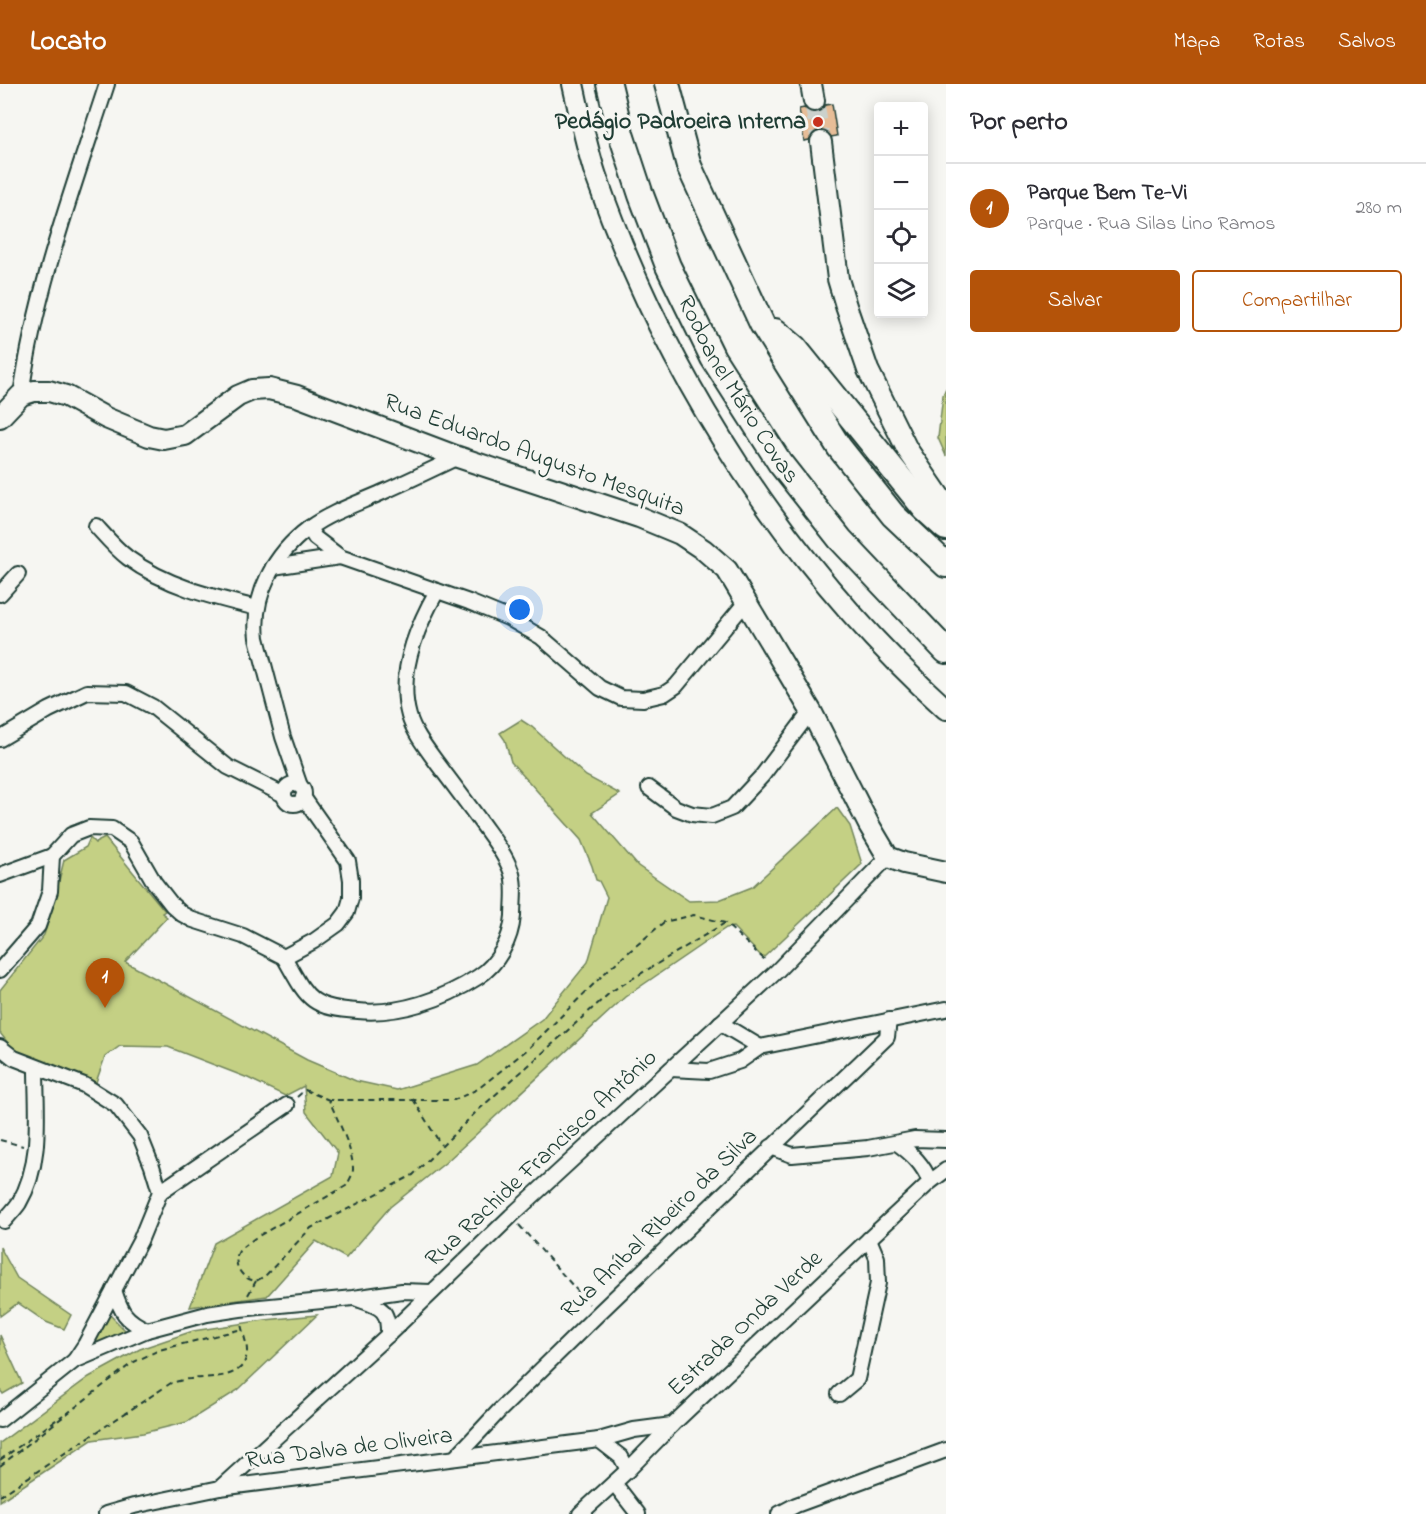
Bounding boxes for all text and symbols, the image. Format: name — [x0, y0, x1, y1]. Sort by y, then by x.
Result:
text: Locato — [30, 22, 106, 63]
text: Mapa — [1173, 27, 1220, 57]
text: Rotas — [1253, 27, 1305, 57]
text: Salvos — [1338, 27, 1396, 57]
map controls — [874, 102, 928, 318]
button: + — [874, 102, 928, 156]
text: Por perto — [970, 104, 1068, 142]
place label: Pedágio Padroeira Interna — [555, 105, 806, 141]
marker: Pedágio Padroeira Interna — [811, 115, 825, 129]
button: − — [874, 156, 928, 210]
text: Parque Bem Te-Vi — [1027, 178, 1188, 210]
text: 1 — [986, 194, 993, 223]
text: 280 m — [1355, 194, 1402, 223]
button: locate — [874, 210, 928, 264]
text: Parque · Rua Silas Lino Ramos — [1027, 210, 1276, 239]
button: layers — [874, 264, 928, 318]
button: Salvar — [970, 270, 1180, 332]
button: Compartilhar — [1192, 270, 1402, 332]
street label: Rodoanel Mário Covas — [668, 290, 808, 492]
street label: Rua Eduardo Augusto Mesquita — [379, 385, 689, 527]
your location — [505, 595, 534, 624]
pin: 1 — [86, 958, 124, 1008]
street label: Rua Rachide Francisco Antônio — [418, 1042, 666, 1276]
street label: Rua Aníbal Ribeiro da Silva — [554, 1120, 766, 1328]
street label: Estrada Onda Verde — [660, 1242, 832, 1405]
street label: Rua Dalva de Oliveira — [243, 1419, 455, 1479]

